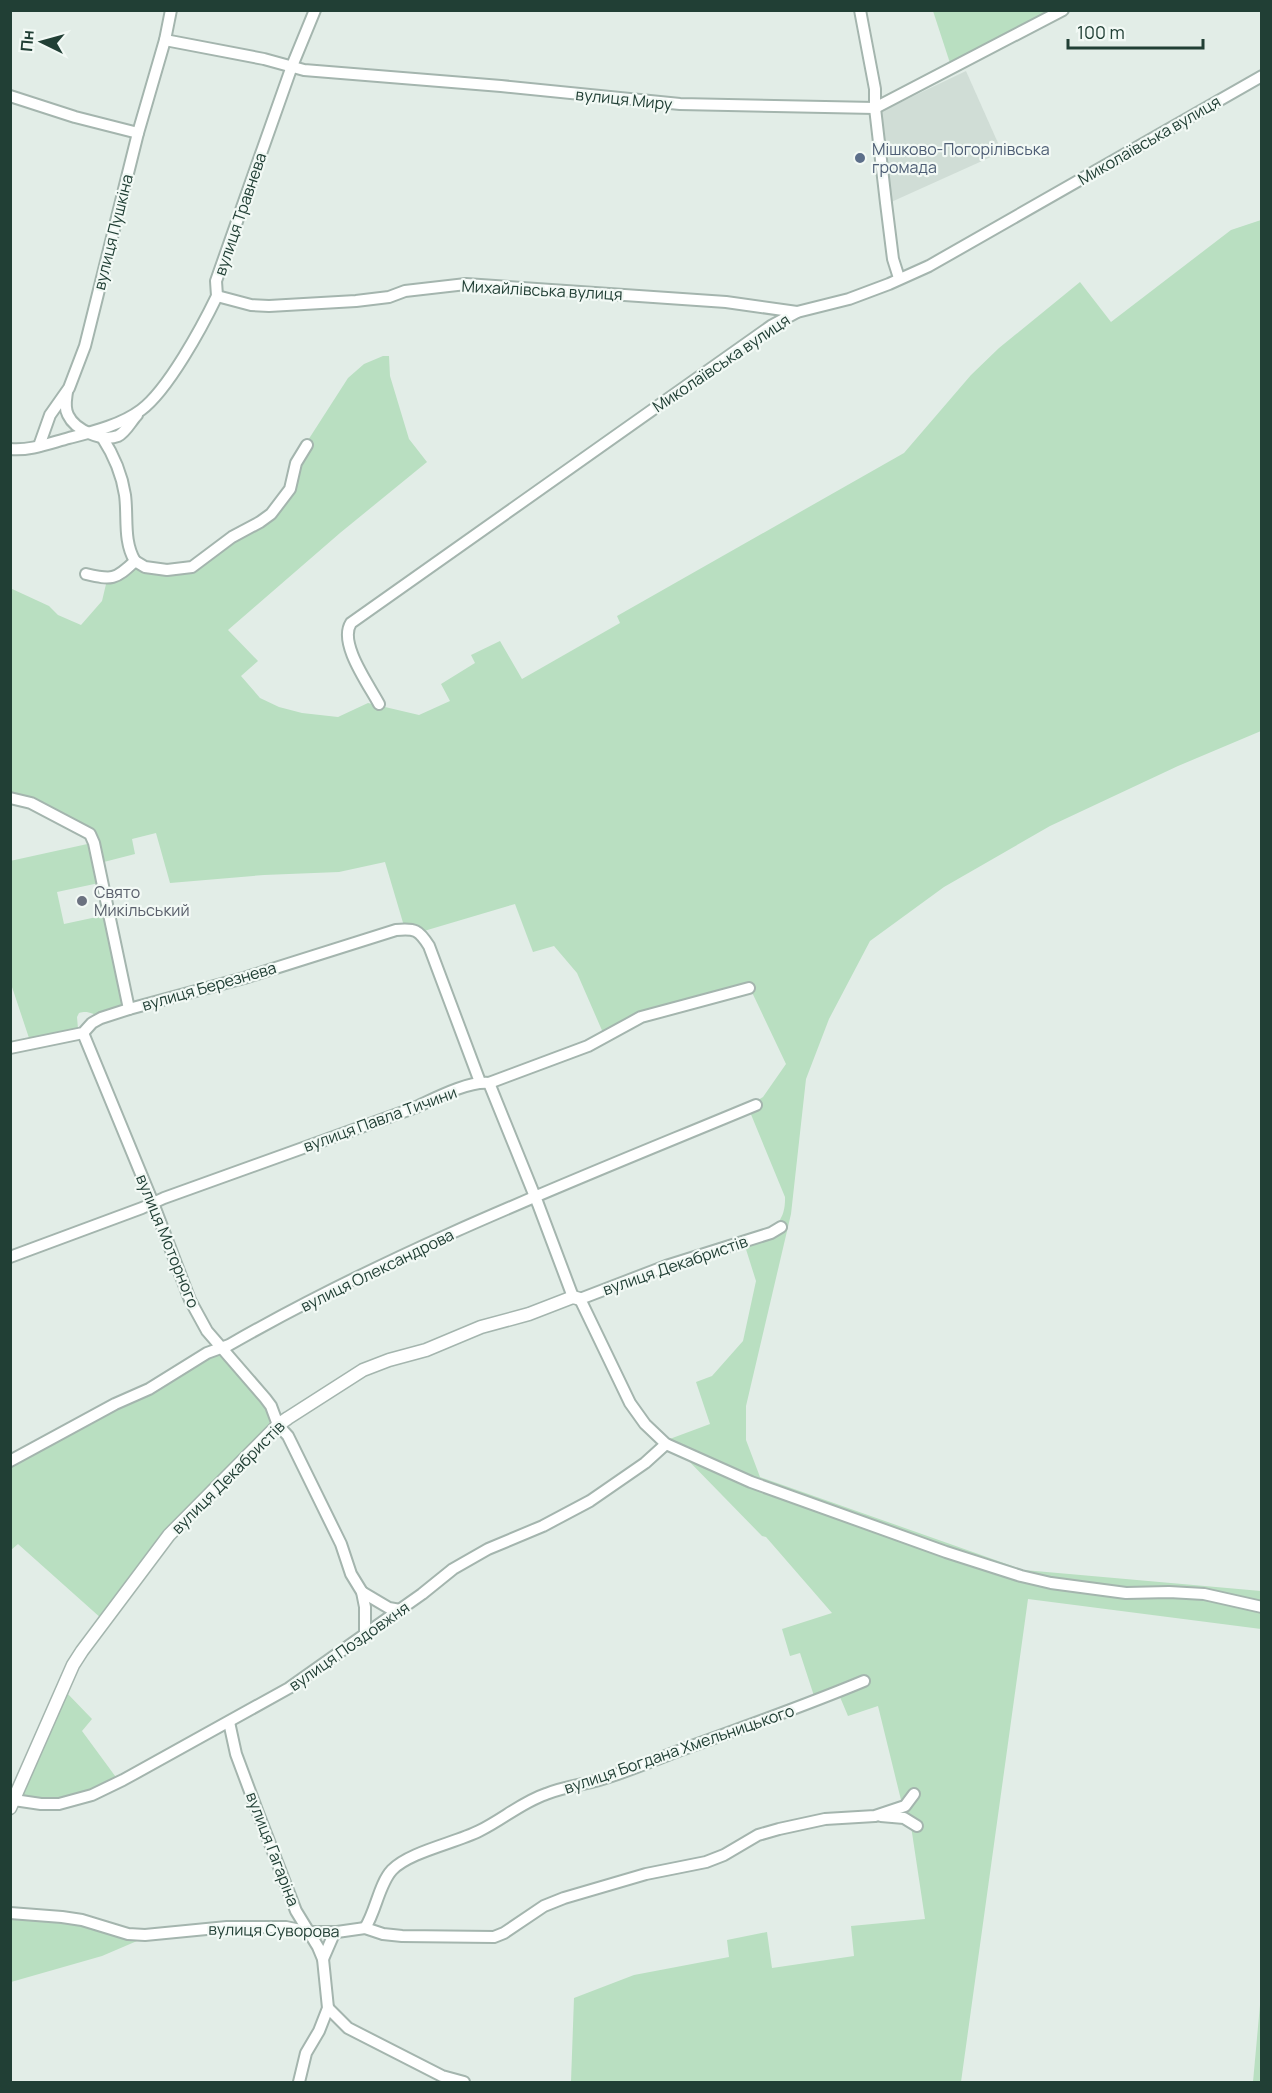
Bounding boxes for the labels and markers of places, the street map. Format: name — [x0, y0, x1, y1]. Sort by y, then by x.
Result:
place label: Мішково-Погорілівська громада — [872, 138, 1050, 178]
marker: Мішково-Погорілівська громада — [853, 151, 867, 165]
place label: Свято Микільський — [94, 881, 190, 921]
marker: Свято Микільський — [75, 894, 89, 908]

